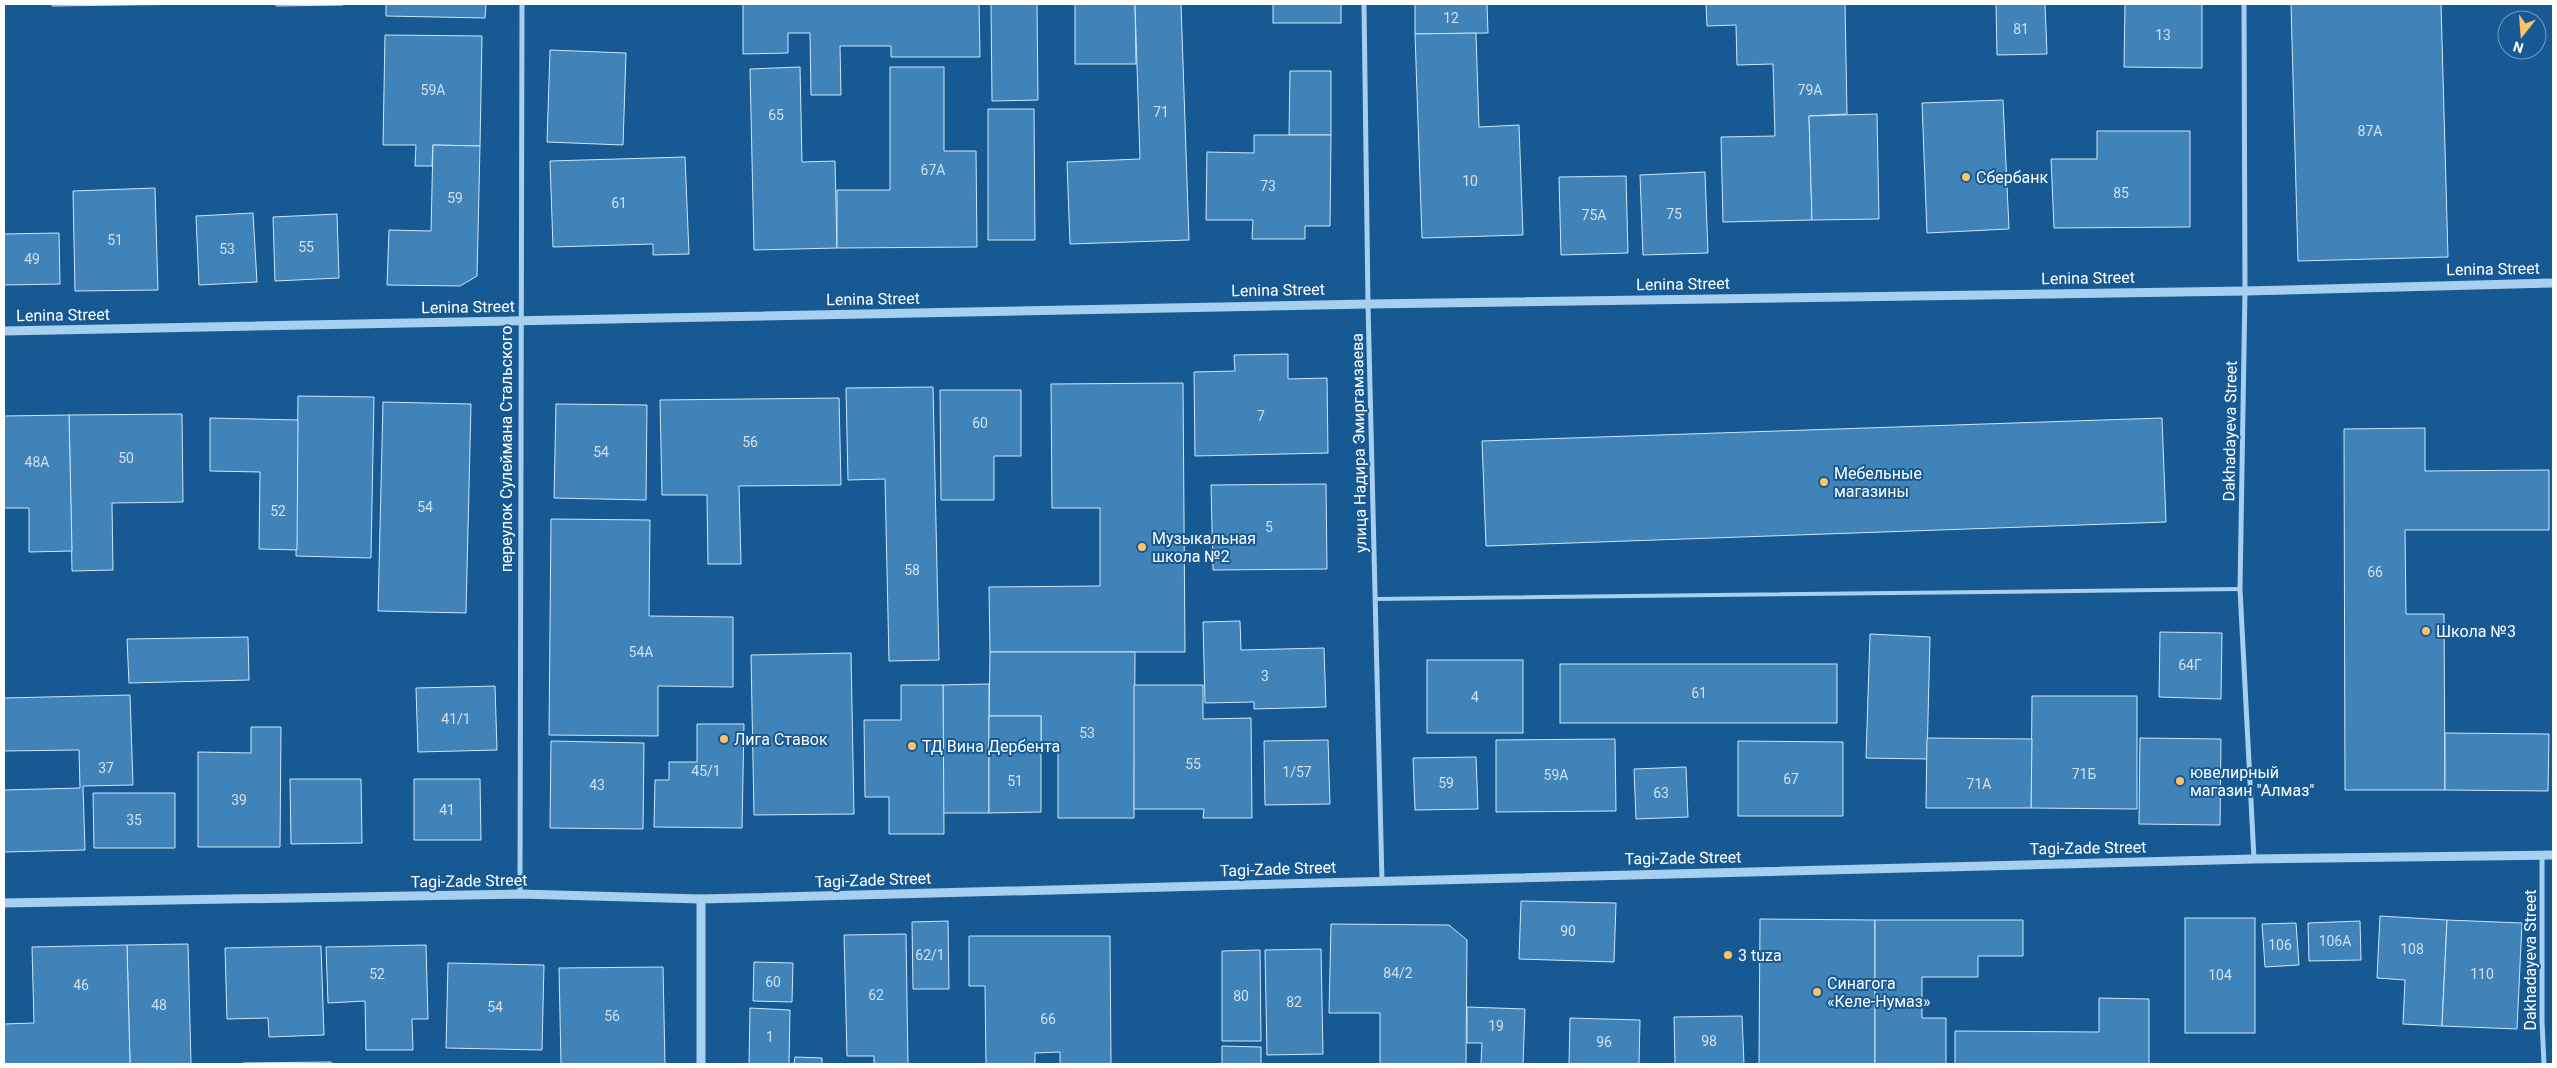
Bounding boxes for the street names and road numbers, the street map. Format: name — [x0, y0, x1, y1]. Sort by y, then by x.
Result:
street label: Lenina Street — [2446, 259, 2540, 279]
street label: Lenina Street — [2041, 268, 2135, 288]
street label: Lenina Street — [1636, 274, 1730, 294]
street label: Lenina Street — [1231, 280, 1325, 300]
street label: Lenina Street — [826, 289, 920, 309]
street label: Lenina Street — [421, 297, 515, 317]
street label: Lenina Street — [16, 305, 110, 325]
street label: переулок Сулеймана Стальского — [497, 326, 516, 572]
street label: улица Надира Эмиргамзаева — [1348, 333, 1370, 553]
street label: Dakhadayeva Street — [2219, 360, 2241, 502]
street label: Tagi-Zade Street — [2030, 837, 2146, 859]
street label: Tagi-Zade Street — [1625, 847, 1741, 869]
street label: Tagi-Zade Street — [1219, 857, 1337, 881]
street label: Tagi-Zade Street — [814, 868, 932, 892]
street label: Tagi-Zade Street — [411, 870, 527, 892]
street label: Dakhadayeva Street — [2521, 890, 2540, 1030]

